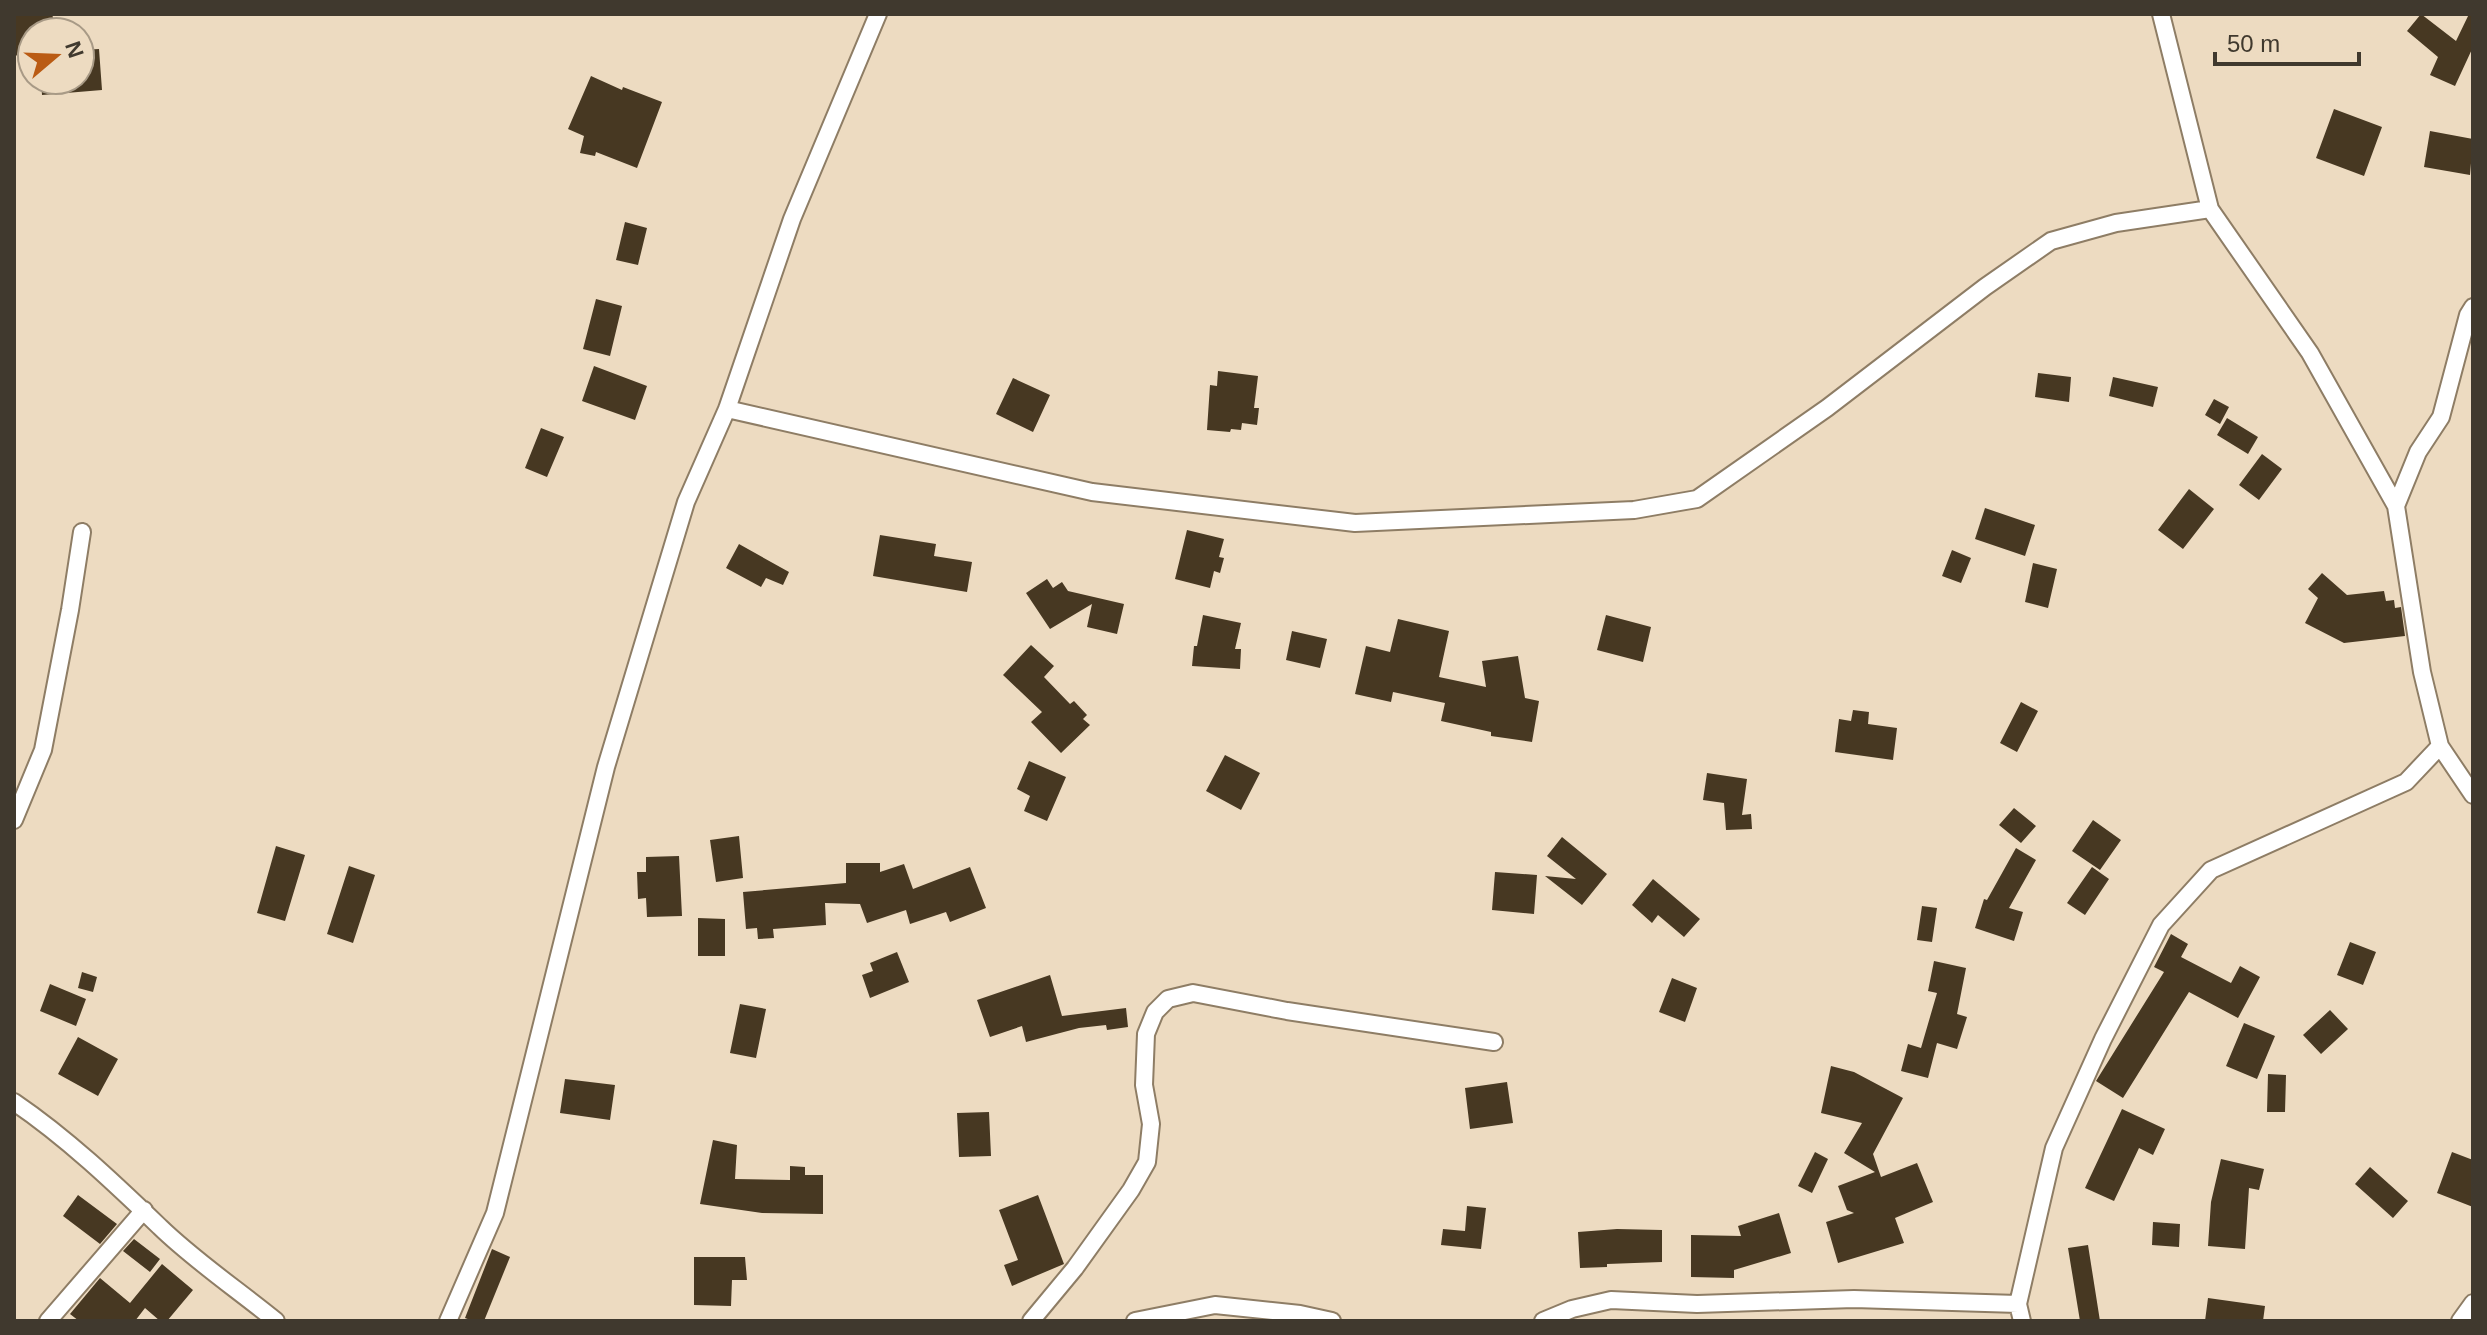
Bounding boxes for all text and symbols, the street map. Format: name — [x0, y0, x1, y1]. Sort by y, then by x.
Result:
north arrow — [16, 16, 96, 96]
scale bar — [2215, 16, 2359, 66]
text: 50 m — [2227, 30, 2280, 57]
text: N — [60, 38, 89, 61]

